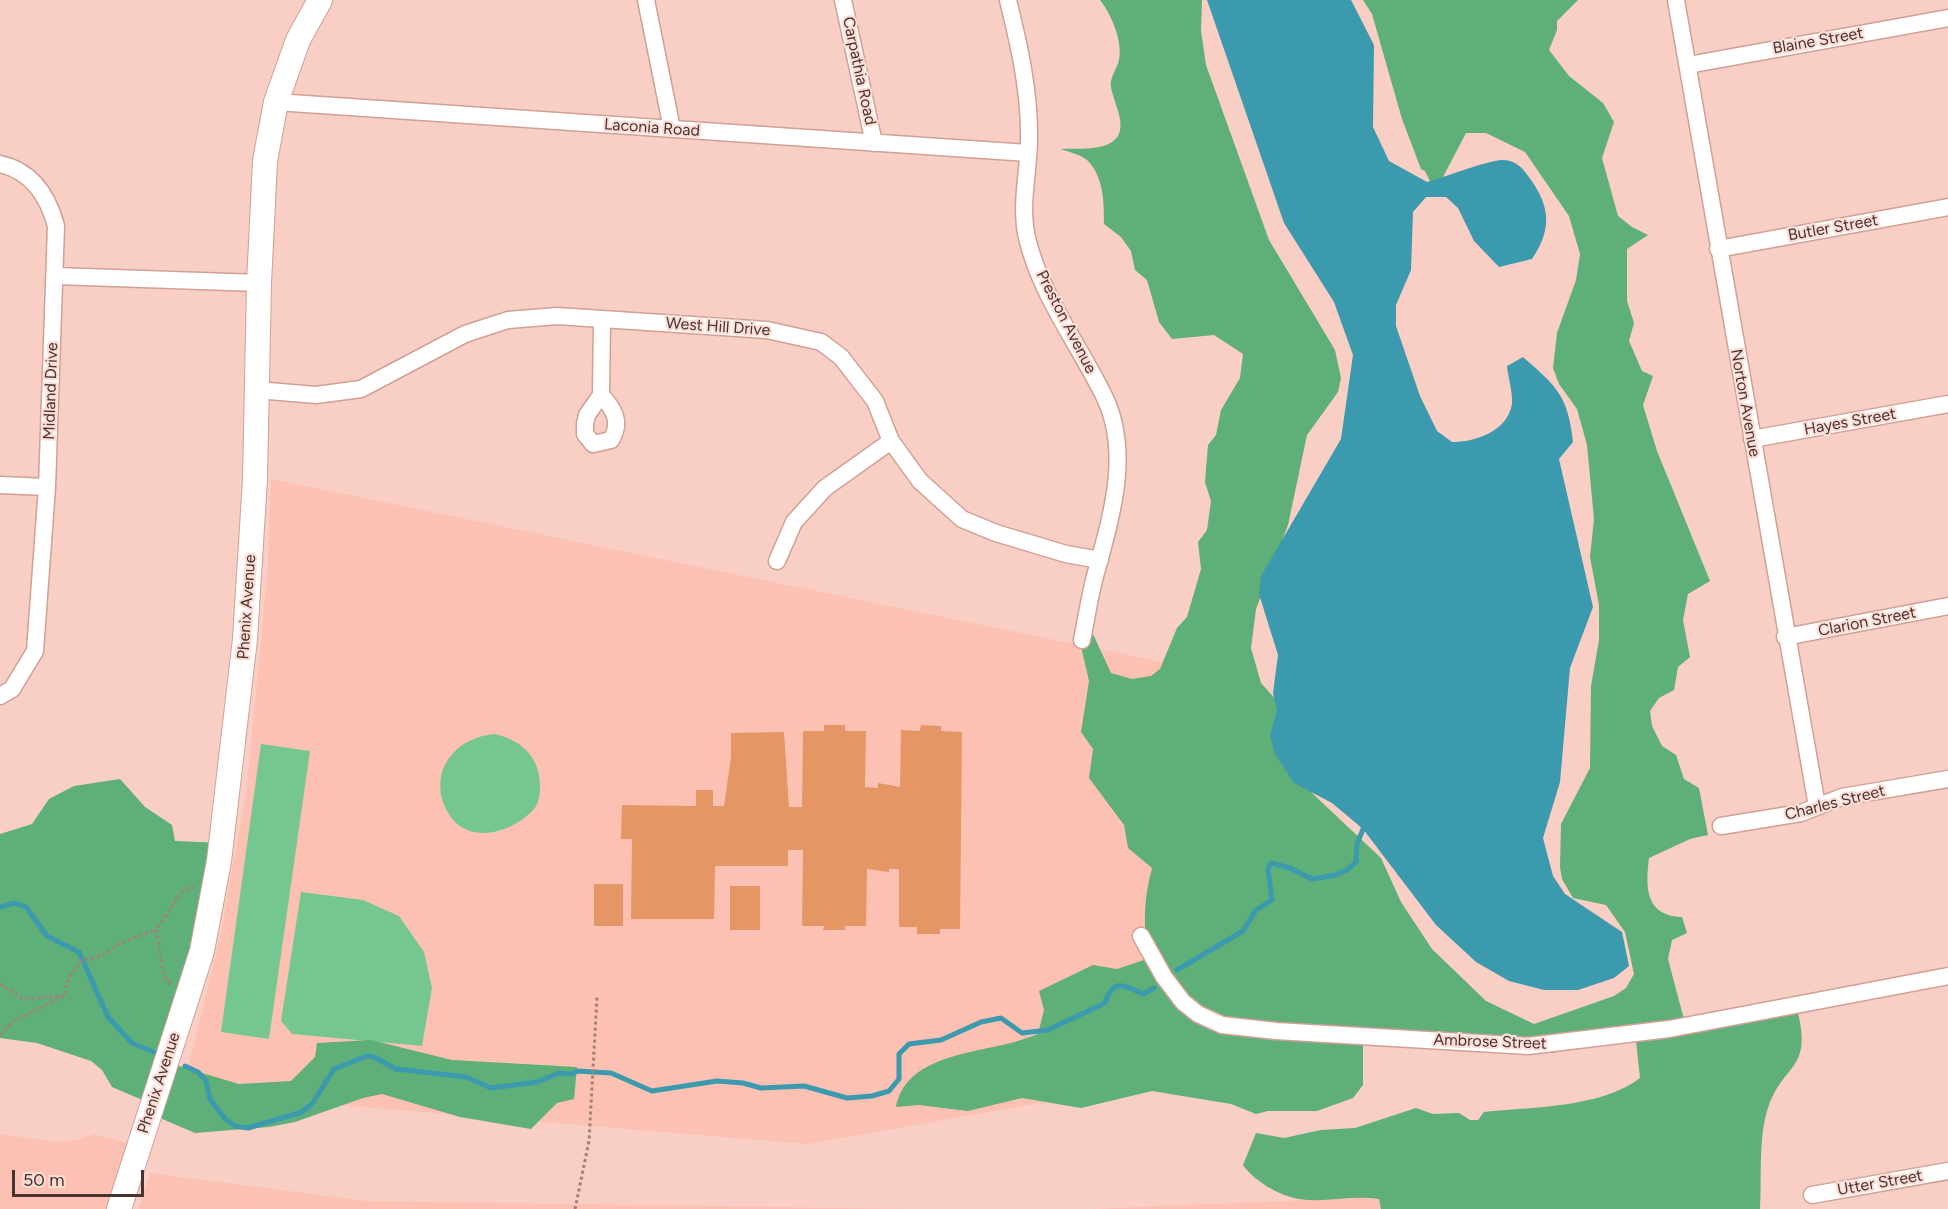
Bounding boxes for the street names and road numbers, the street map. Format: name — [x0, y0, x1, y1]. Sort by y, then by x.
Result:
street label: Carpathia Road — [838, 15, 880, 127]
street label: Blaine Street — [1771, 24, 1865, 58]
street label: Laconia Road — [603, 115, 701, 141]
street label: Butler Street — [1786, 211, 1880, 245]
street label: Preston Avenue — [1032, 267, 1100, 377]
street label: West Hill Drive — [665, 314, 771, 340]
street label: Midland Drive — [40, 342, 62, 440]
street label: Norton Avenue — [1726, 347, 1764, 459]
street label: Hayes Street — [1802, 404, 1898, 440]
street label: Phenix Avenue — [234, 554, 260, 660]
street label: Clarion Street — [1816, 603, 1918, 641]
street label: Charles Street — [1783, 781, 1887, 825]
street label: Phenix Avenue — [134, 1030, 184, 1136]
street label: Ambrose Street — [1433, 1030, 1547, 1054]
street label: Utter Street — [1836, 1166, 1924, 1200]

